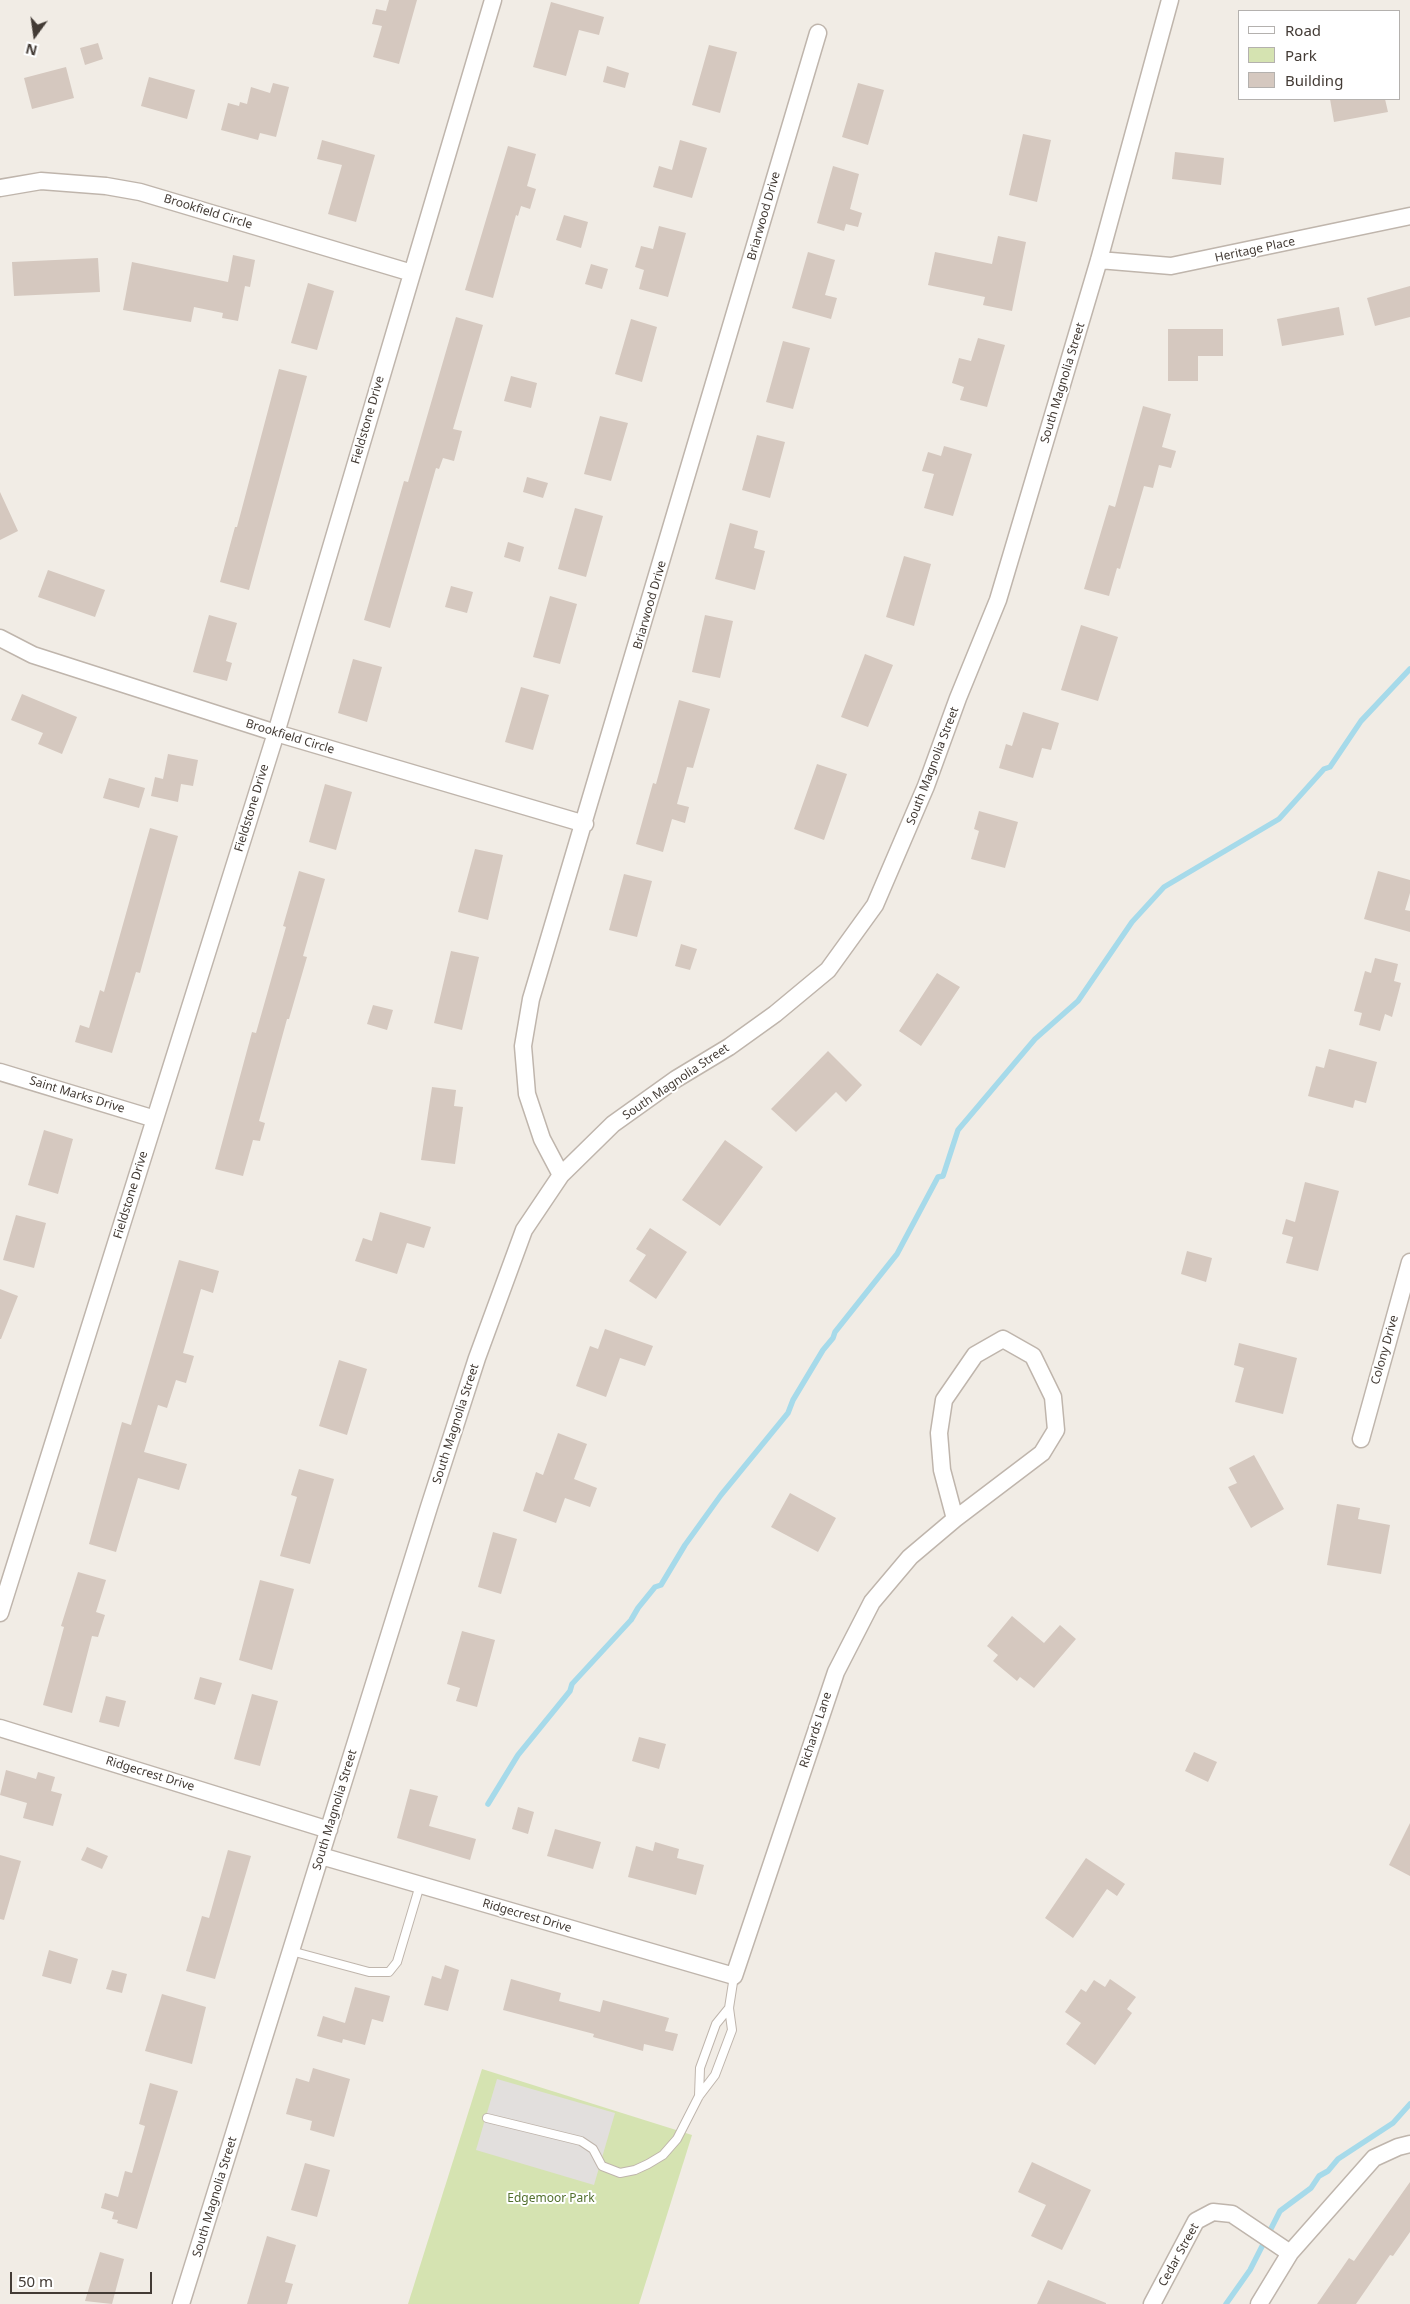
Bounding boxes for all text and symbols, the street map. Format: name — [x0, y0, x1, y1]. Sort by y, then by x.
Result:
north arrow — [10, 10, 60, 60]
legend — [1238, 10, 1400, 100]
text: Road — [1285, 20, 1321, 40]
text: N — [23, 39, 39, 61]
text: Park — [1285, 45, 1317, 65]
text: Building — [1285, 70, 1343, 90]
street label: Briarwood Drive — [744, 170, 784, 262]
street label: Brookfield Circle — [162, 192, 254, 232]
street label: Heritage Place — [1214, 234, 1296, 266]
street label: South Magnolia Street — [1038, 321, 1088, 445]
street label: Fieldstone Drive — [349, 374, 387, 466]
street label: Briarwood Drive — [630, 559, 670, 651]
street label: South Magnolia Street — [904, 705, 962, 827]
street label: Brookfield Circle — [244, 717, 336, 757]
street label: Fieldstone Drive — [232, 762, 272, 854]
street label: South Magnolia Street — [620, 1041, 732, 1123]
street label: Saint Marks Drive — [28, 1074, 126, 1116]
street label: Fieldstone Drive — [111, 1149, 151, 1241]
street label: Colony Drive — [1368, 1314, 1402, 1386]
street label: South Magnolia Street — [430, 1362, 482, 1486]
street label: Richards Lane — [797, 1690, 835, 1770]
street label: South Magnolia Street — [310, 1748, 360, 1872]
street label: Ridgecrest Drive — [104, 1754, 196, 1794]
street label: Ridgecrest Drive — [481, 1896, 573, 1936]
street label: South Magnolia Street — [190, 2135, 240, 2259]
park label: Edgemoor Park — [507, 2192, 595, 2206]
street label: Cedar Street — [1156, 2221, 1202, 2289]
scale bar — [12, 2262, 155, 2294]
text: 50 m — [18, 2271, 53, 2291]

